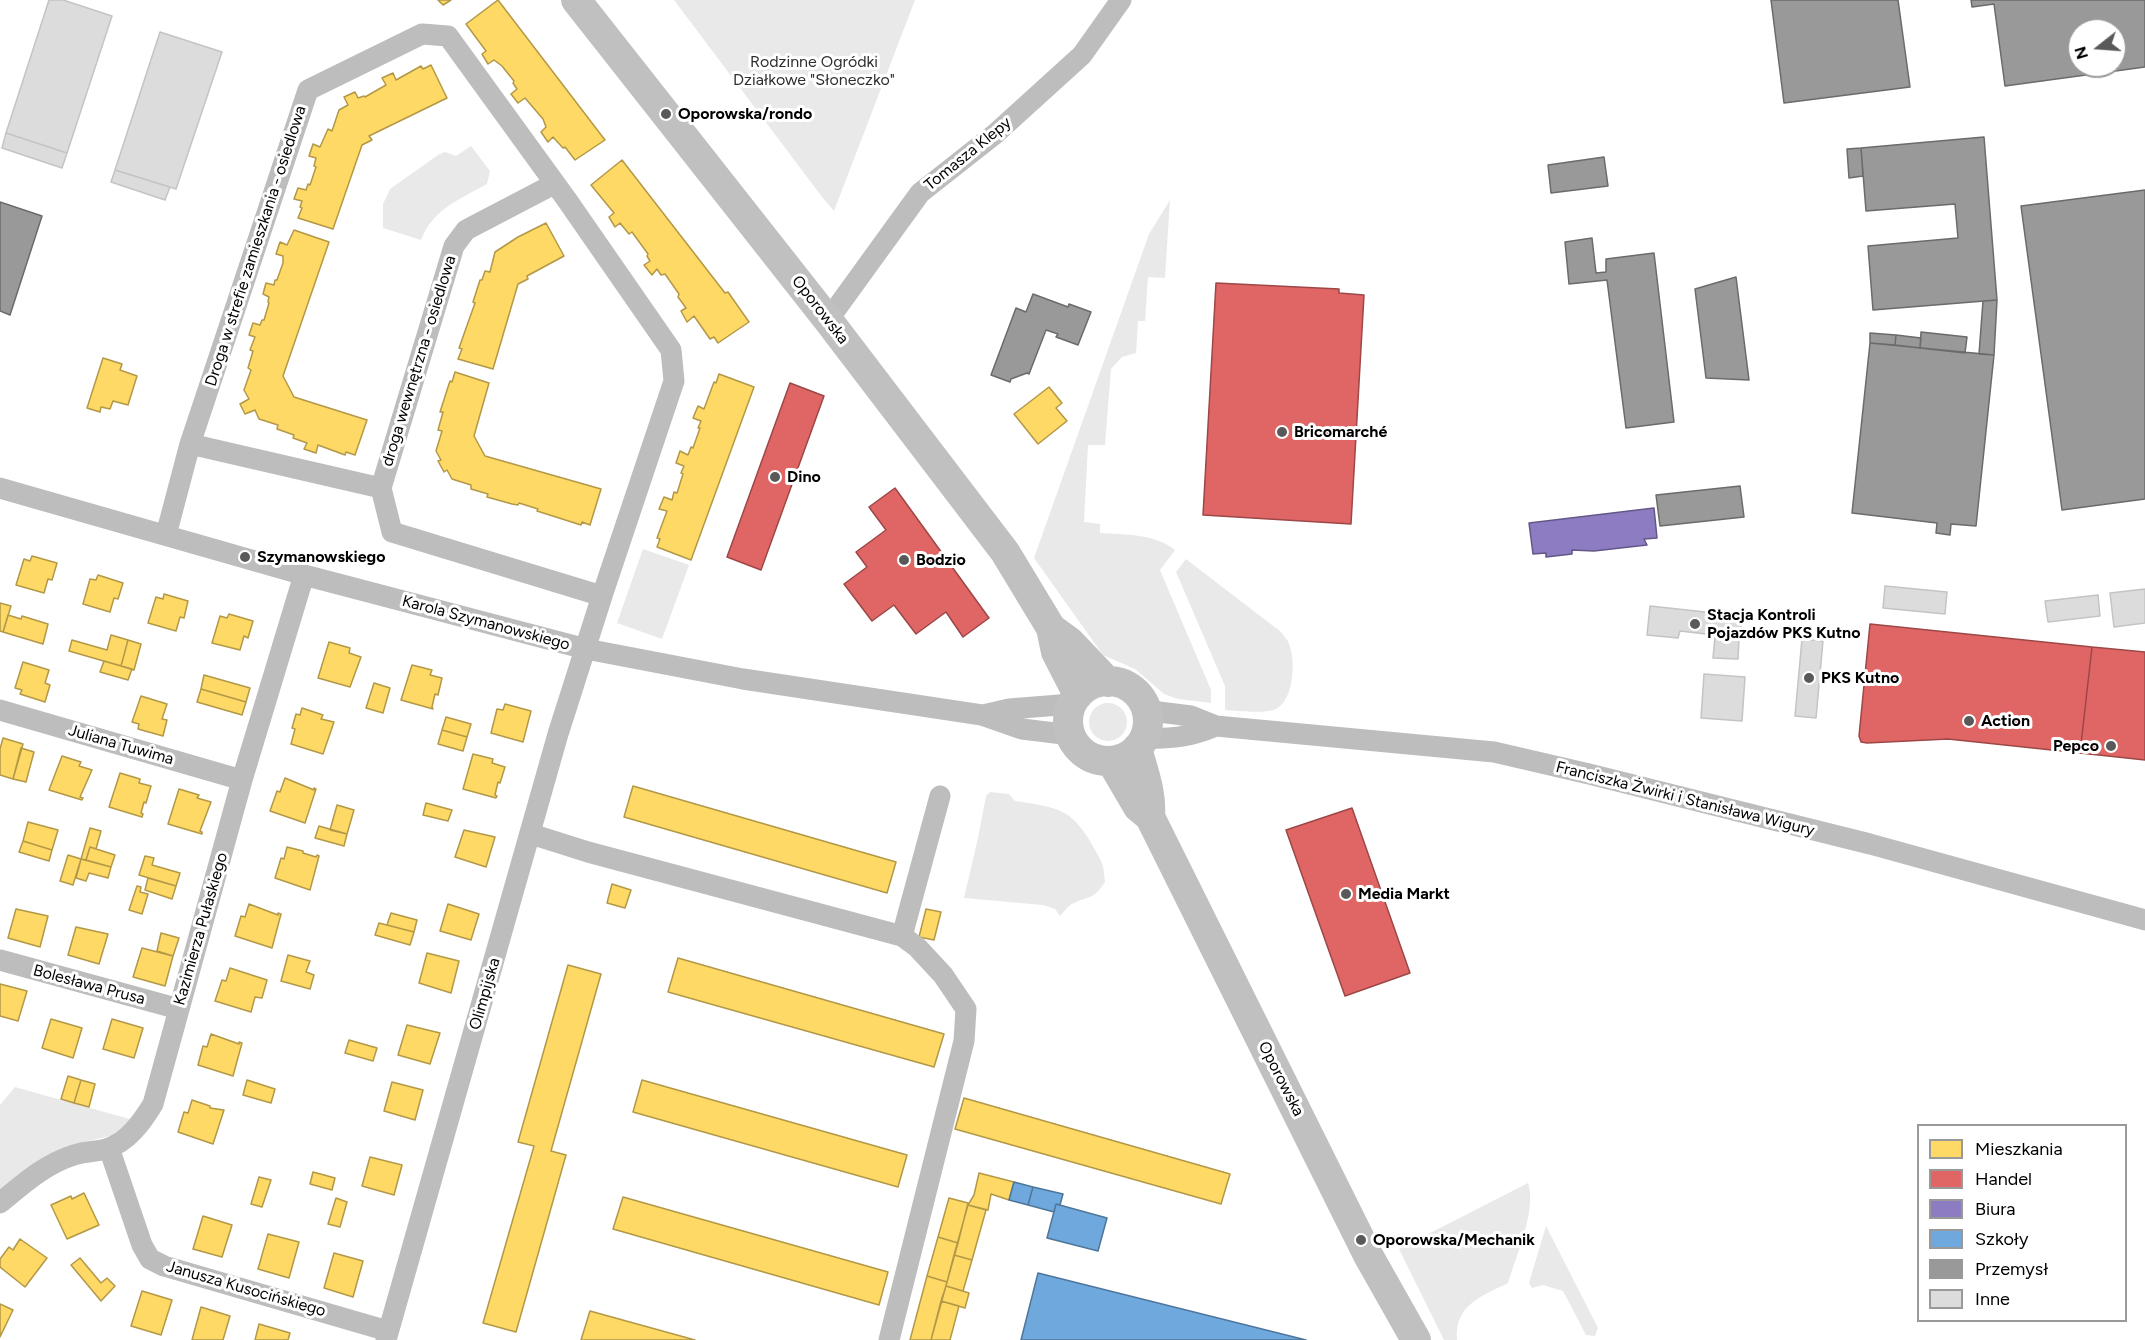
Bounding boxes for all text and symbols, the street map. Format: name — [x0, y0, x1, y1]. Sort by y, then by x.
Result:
north arrow — [2067, 18, 2127, 78]
text: N — [2070, 44, 2092, 62]
park label: Rodzinne Ogródki Działkowe "Słoneczko" — [733, 52, 895, 90]
street label: Droga w strefie zamieszkania - osiedlowa — [201, 103, 311, 389]
place label: Oporowska/rondo — [678, 104, 812, 124]
marker: Oporowska/rondo — [659, 107, 673, 121]
street label: Tomasza Klepy — [921, 113, 1015, 195]
street label: droga wewnętrzna - osiedlowa — [378, 253, 460, 469]
street label: Oporowska — [787, 272, 853, 348]
place label: Bricomarché — [1294, 422, 1387, 442]
marker: Bricomarché — [1275, 425, 1289, 439]
place label: Dino — [787, 467, 821, 487]
marker: Dino — [768, 470, 782, 484]
place label: Szymanowskiego — [257, 547, 385, 567]
marker: Szymanowskiego — [238, 550, 252, 564]
place label: Bodzio — [916, 550, 966, 570]
marker: Bodzio — [897, 553, 911, 567]
street label: Karola Szymanowskiego — [400, 591, 572, 655]
place label: Stacja Kontroli Pojazdów PKS Kutno — [1707, 605, 1861, 643]
marker: Stacja Kontroli Pojazdów PKS Kutno — [1688, 617, 1702, 631]
place label: PKS Kutno — [1821, 668, 1899, 688]
marker: PKS Kutno — [1802, 671, 1816, 685]
place label: Action — [1981, 711, 2030, 731]
marker: Action — [1962, 714, 1976, 728]
street label: Juliana Tuwima — [66, 721, 176, 769]
place label: Pepco — [2053, 736, 2099, 756]
marker: Pepco — [2104, 739, 2118, 753]
street label: Franciszka Żwirki i Stanisława Wigury — [1554, 758, 1816, 840]
street label: Kazimierza Pułaskiego — [170, 850, 232, 1008]
place label: Media Markt — [1358, 884, 1450, 904]
marker: Media Markt — [1339, 887, 1353, 901]
street label: Olimpijska — [466, 956, 504, 1032]
street label: Bolesława Prusa — [31, 961, 147, 1009]
street label: Oporowska — [1254, 1038, 1308, 1120]
legend — [1917, 1124, 2127, 1322]
text: Mieszkania — [1975, 1138, 2063, 1160]
text: Handel — [1975, 1168, 2032, 1190]
text: Biura — [1975, 1198, 2015, 1220]
text: Szkoły — [1975, 1228, 2028, 1250]
place label: Oporowska/Mechanik — [1373, 1230, 1535, 1250]
marker: Oporowska/Mechanik — [1354, 1233, 1368, 1247]
street label: Janusza Kusocińskiego — [164, 1257, 328, 1321]
text: Przemysł — [1975, 1258, 2048, 1280]
text: Inne — [1975, 1288, 2010, 1310]

